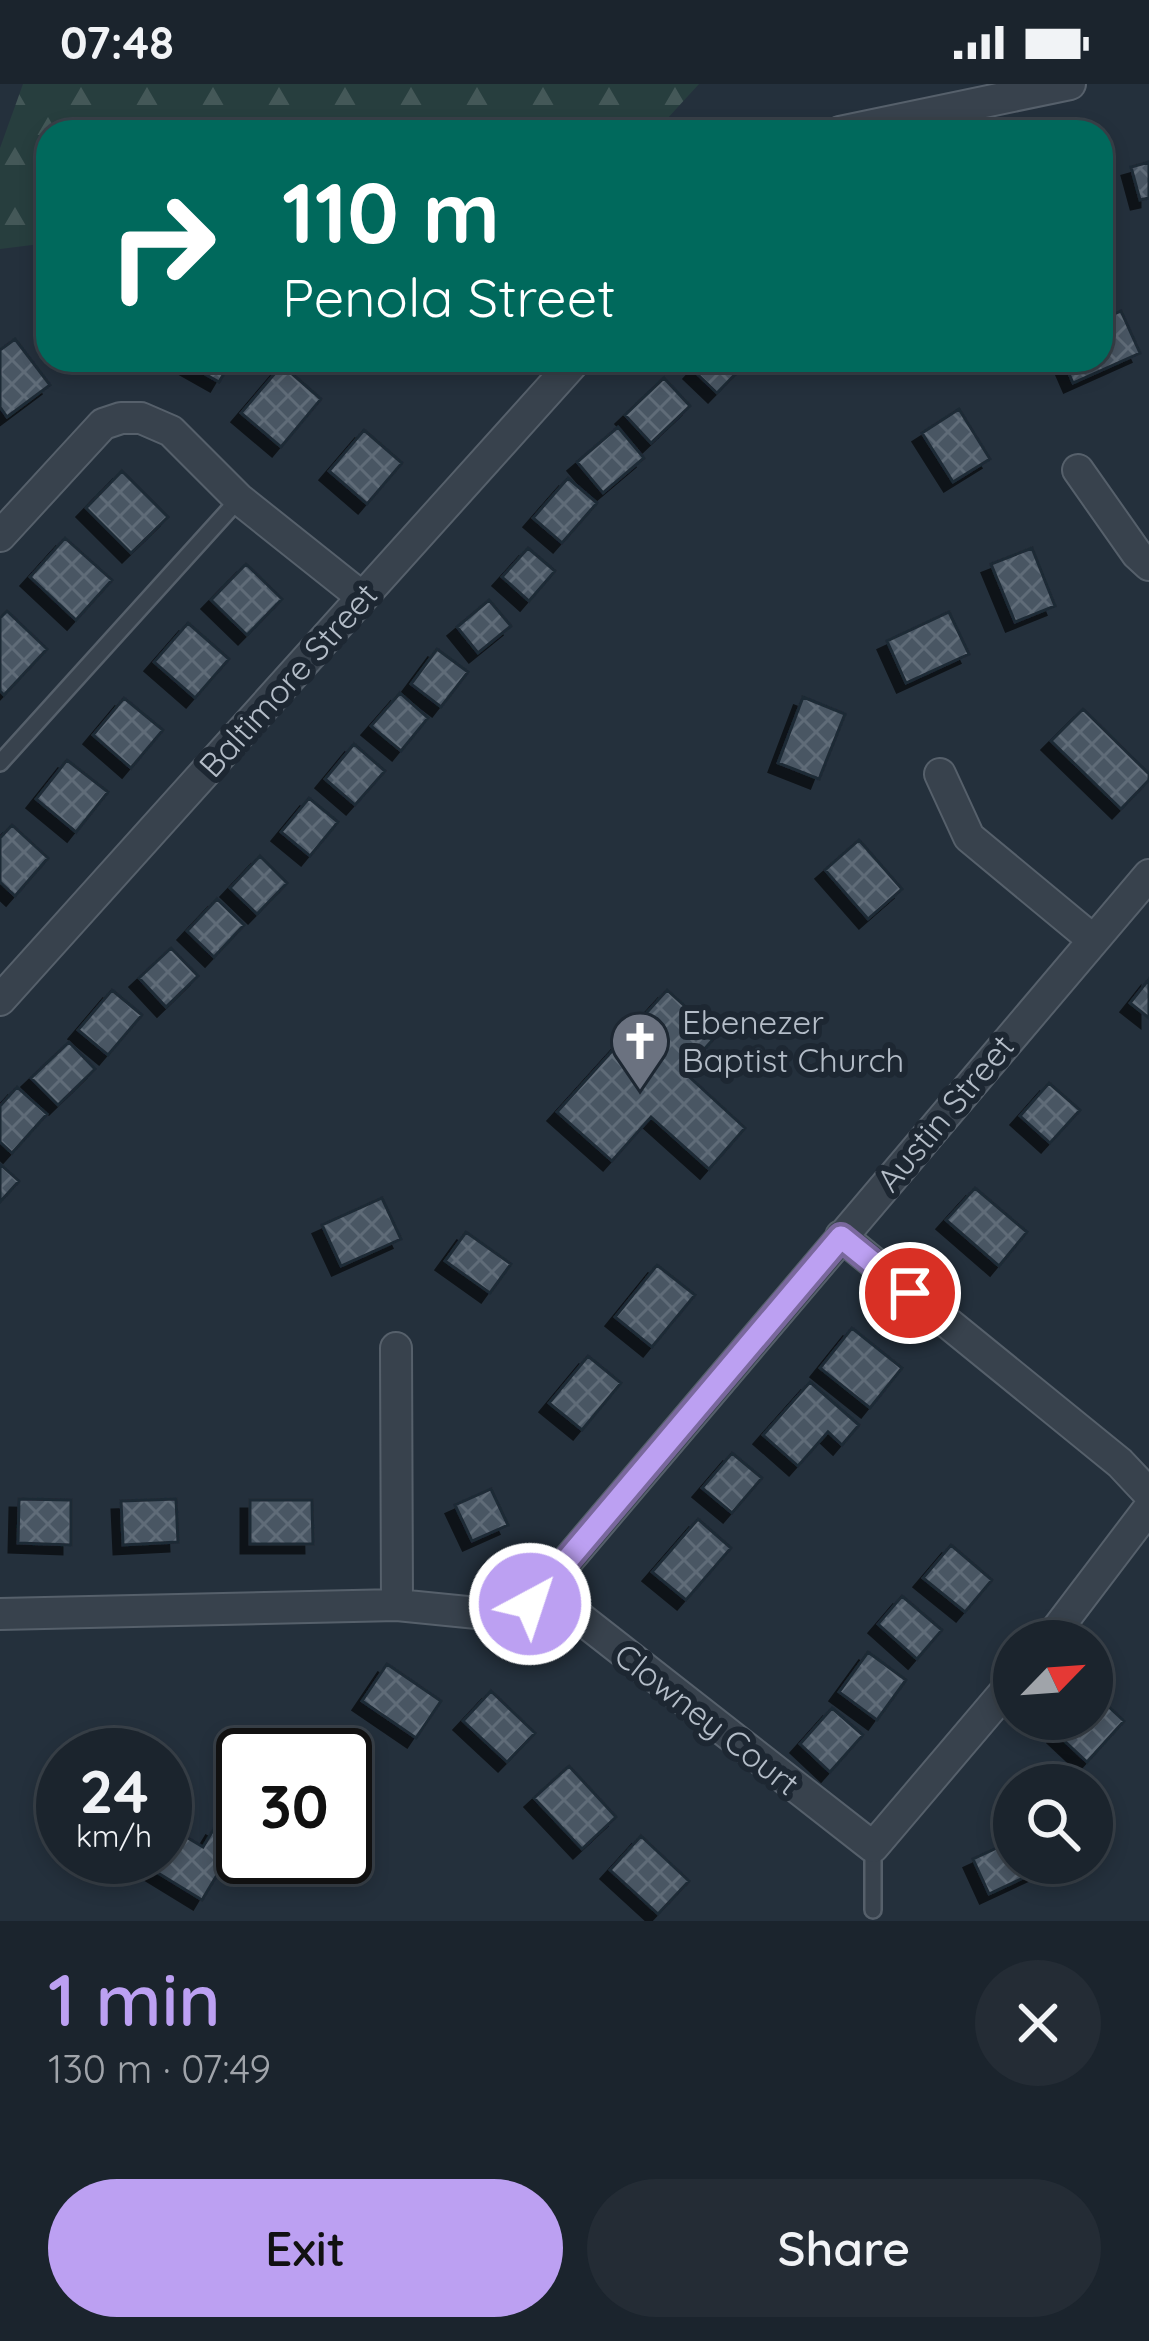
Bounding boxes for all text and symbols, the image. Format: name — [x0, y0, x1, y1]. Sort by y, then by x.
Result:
text: 07:48 — [60, 14, 174, 70]
text: 110 m — [282, 159, 500, 264]
icon: right — [84, 168, 240, 324]
text: Penola Street — [282, 263, 615, 331]
street label: Baltimore Street — [190, 574, 386, 785]
place label: Ebenezer Baptist Church — [682, 1001, 904, 1080]
church icon: Ebenezer Baptist Church — [609, 1010, 671, 1092]
street label: Austin Street — [867, 1026, 1022, 1199]
pin — [859, 1242, 961, 1344]
icon: arrive — [877, 1260, 943, 1326]
position arrow — [467, 1541, 593, 1667]
north arrow — [993, 1620, 1113, 1740]
map controls — [993, 1620, 1113, 1884]
street label: Clowney Court — [607, 1634, 808, 1803]
speed limit sign: 30 — [216, 1728, 372, 1884]
text: 24 — [79, 1753, 149, 1828]
button: search — [993, 1764, 1113, 1884]
text: km/h — [76, 1817, 152, 1855]
text: 1 min — [48, 1954, 221, 2044]
button: close — [975, 1960, 1101, 2086]
text: 130 m · 07:49 — [48, 2044, 271, 2093]
button: Exit — [48, 2179, 563, 2317]
button: Share — [587, 2179, 1101, 2317]

